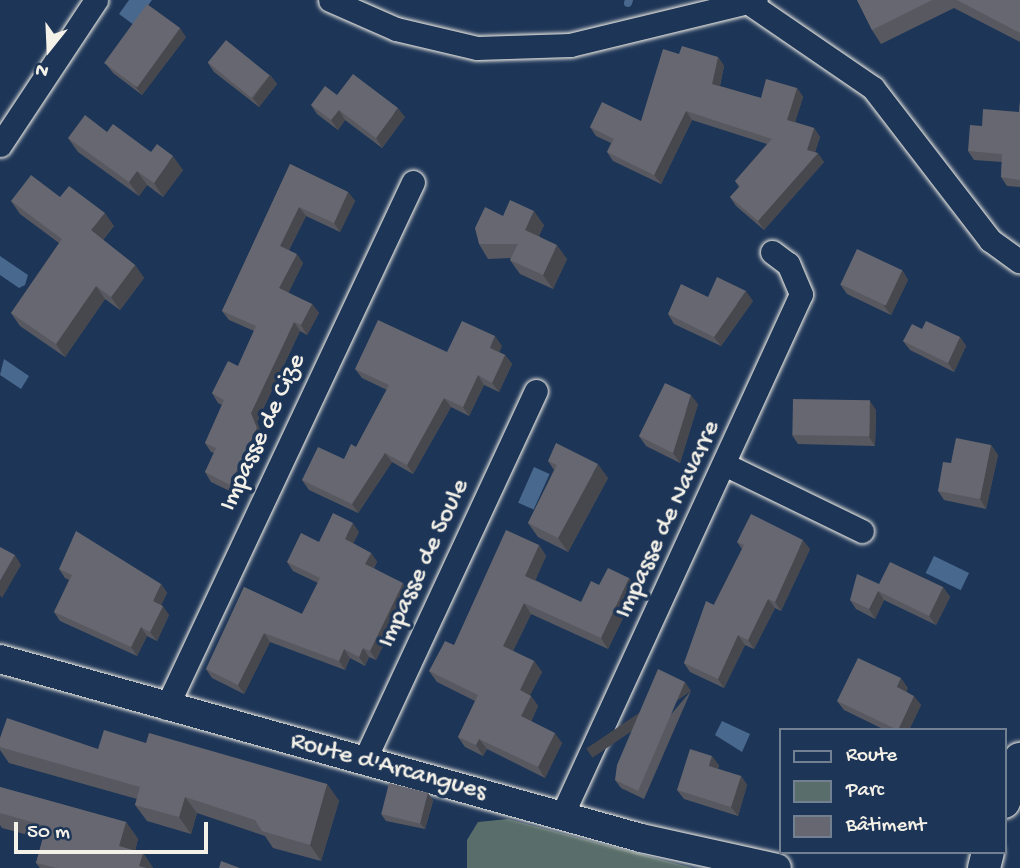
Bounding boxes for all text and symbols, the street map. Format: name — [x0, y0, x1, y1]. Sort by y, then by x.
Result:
north arrow — [14, 14, 84, 84]
text: N — [33, 57, 52, 82]
street label: Impasse de Cize — [214, 349, 314, 517]
street label: Impasse de Navarre — [610, 416, 728, 624]
street label: Impasse de Soule — [372, 475, 478, 653]
street label: Route d'Arcangues — [287, 727, 489, 809]
legend — [778, 728, 1006, 854]
text: Route — [846, 744, 897, 769]
text: Parc — [846, 779, 884, 804]
scale bar — [18, 808, 212, 852]
text: Bâtiment — [846, 814, 926, 839]
text: 50 m — [27, 821, 70, 846]

